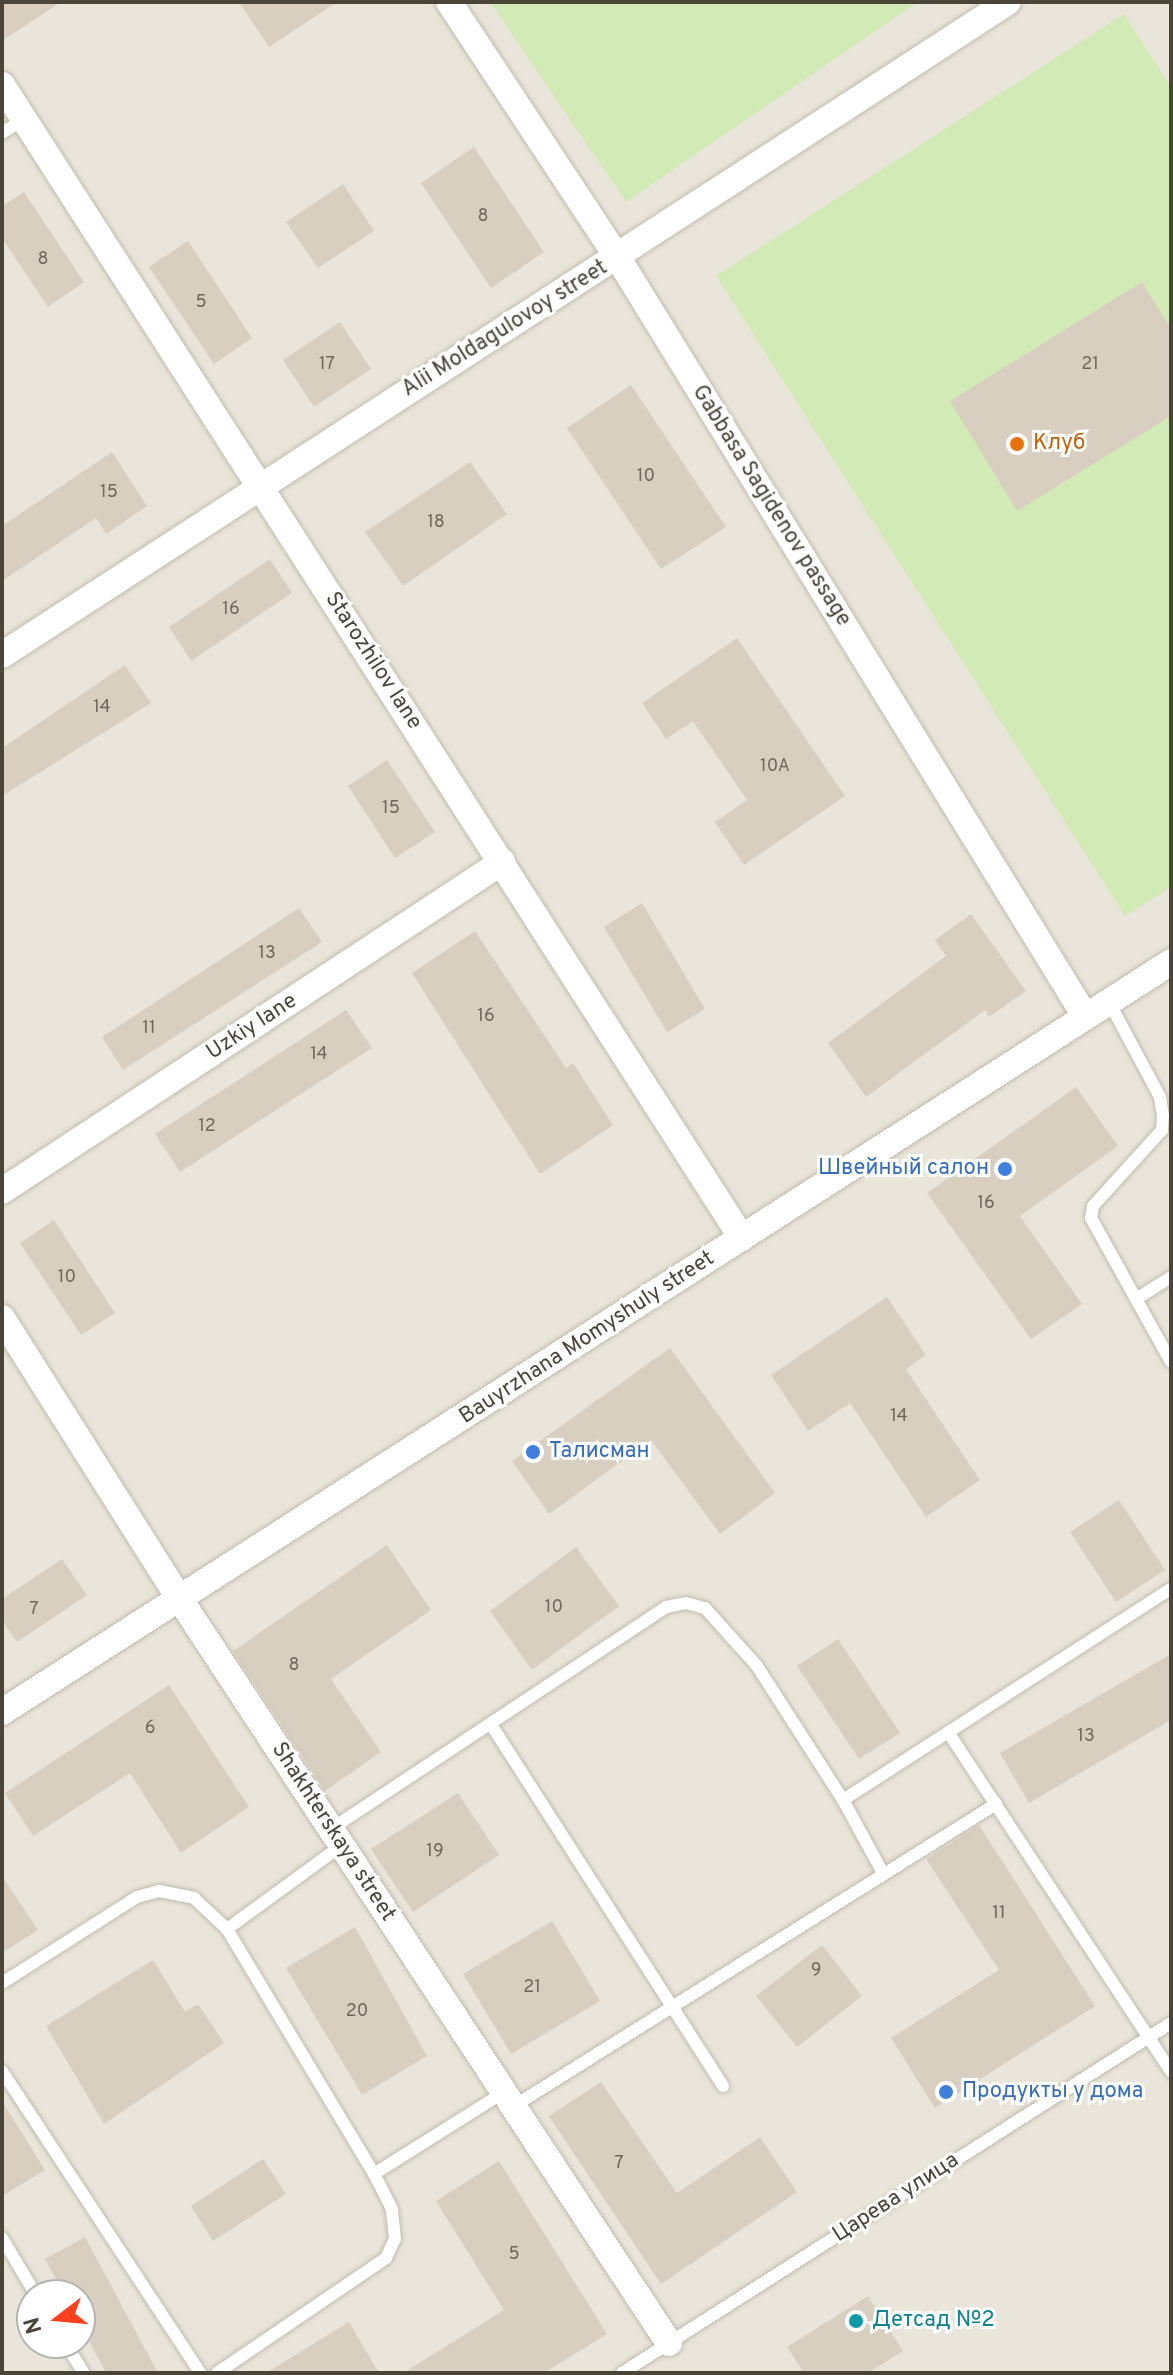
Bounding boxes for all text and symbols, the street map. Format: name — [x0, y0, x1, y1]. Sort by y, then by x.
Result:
house number: 8 — [478, 206, 488, 228]
house number: 8 — [38, 249, 48, 271]
street label: Alii Moldagulovoy street — [397, 255, 613, 403]
house number: 5 — [195, 292, 207, 314]
house number: 17 — [319, 354, 335, 376]
house number: 21 — [1081, 354, 1099, 376]
street label: Gabbasa Sagidenov passage — [686, 380, 856, 632]
place label: Клуб — [1033, 431, 1085, 457]
marker: Клуб — [1008, 435, 1026, 453]
house number: 10 — [637, 466, 655, 488]
house number: 15 — [100, 482, 118, 504]
house number: 18 — [427, 512, 445, 534]
street label: Starozhilov lane — [319, 587, 427, 735]
house number: 16 — [222, 599, 240, 621]
house number: 14 — [93, 697, 111, 719]
house number: 10А — [760, 756, 790, 778]
house number: 15 — [382, 798, 400, 820]
house number: 13 — [258, 943, 276, 965]
street label: Uzkiy lane — [202, 988, 302, 1066]
house number: 16 — [477, 1006, 495, 1028]
house number: 11 — [142, 1018, 156, 1040]
house number: 14 — [310, 1044, 328, 1066]
house number: 12 — [198, 1116, 216, 1138]
place label: Швейный салон — [818, 1156, 989, 1182]
marker: Швейный салон — [996, 1160, 1014, 1178]
house number: 16 — [977, 1193, 995, 1215]
street label: Bauyrzhana Momyshuly street — [455, 1246, 719, 1430]
house number: 10 — [58, 1267, 76, 1289]
house number: 14 — [890, 1406, 908, 1428]
place label: Талисман — [549, 1439, 650, 1465]
marker: Талисман — [524, 1443, 542, 1461]
house number: 10 — [545, 1597, 563, 1619]
house number: 7 — [29, 1599, 39, 1621]
house number: 8 — [289, 1655, 299, 1677]
house number: 6 — [145, 1718, 155, 1740]
house number: 13 — [1077, 1726, 1095, 1748]
street label: Shakhterskaya street — [265, 1738, 401, 1926]
house number: 19 — [426, 1841, 444, 1863]
house number: 11 — [992, 1903, 1006, 1925]
house number: 9 — [811, 1960, 821, 1982]
house number: 21 — [523, 1977, 541, 1999]
house number: 20 — [346, 2001, 368, 2023]
place label: Продукты у дома — [962, 2079, 1143, 2105]
marker: Продукты у дома — [937, 2083, 955, 2101]
street label: Царева улица — [828, 2147, 964, 2249]
house number: 7 — [614, 2153, 624, 2175]
house number: 5 — [508, 2244, 520, 2266]
north arrow — [16, 2279, 96, 2359]
place label: Детсад №2 — [872, 2308, 995, 2334]
marker: Детсад №2 — [847, 2312, 865, 2330]
text: N — [19, 2314, 50, 2337]

